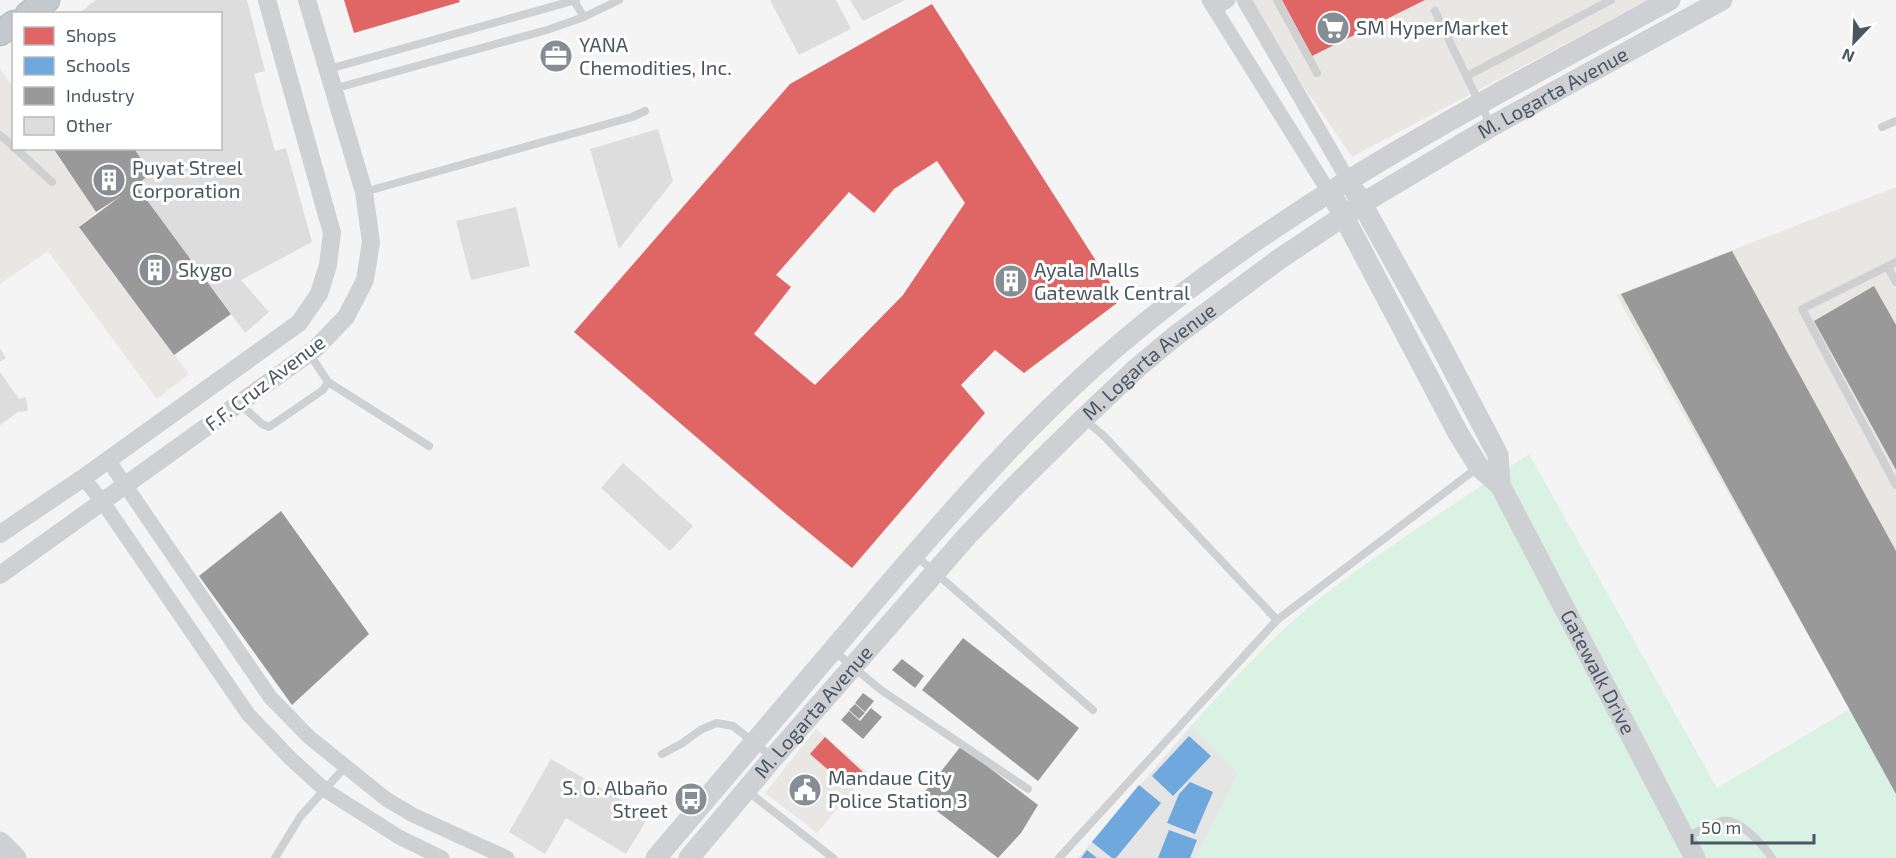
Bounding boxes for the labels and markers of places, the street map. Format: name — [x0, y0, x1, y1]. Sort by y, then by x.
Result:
supermarket icon: SM HyperMarket — [1315, 10, 1351, 46]
place label: SM HyperMarket — [1356, 15, 1509, 39]
place label: YANA Chemodities, Inc. — [579, 32, 732, 79]
office icon: YANA Chemodities, Inc. — [538, 38, 574, 74]
place label: Puyat Streel Corporation — [132, 155, 243, 202]
building icon: Puyat Streel Corporation — [91, 162, 127, 198]
building icon: Skygo — [137, 252, 173, 288]
place label: Skygo — [178, 257, 232, 281]
place label: Ayala Malls Gatewalk Central — [1034, 257, 1190, 304]
building icon: Ayala Malls Gatewalk Central — [993, 263, 1029, 299]
place label: Mandaue City Police Station 3 — [828, 765, 968, 812]
public building icon: Mandaue City Police Station 3 — [787, 772, 823, 808]
place label: S. O. Albaño Street — [562, 775, 668, 822]
bus stop icon: S. O. Albaño Street — [673, 781, 709, 817]

